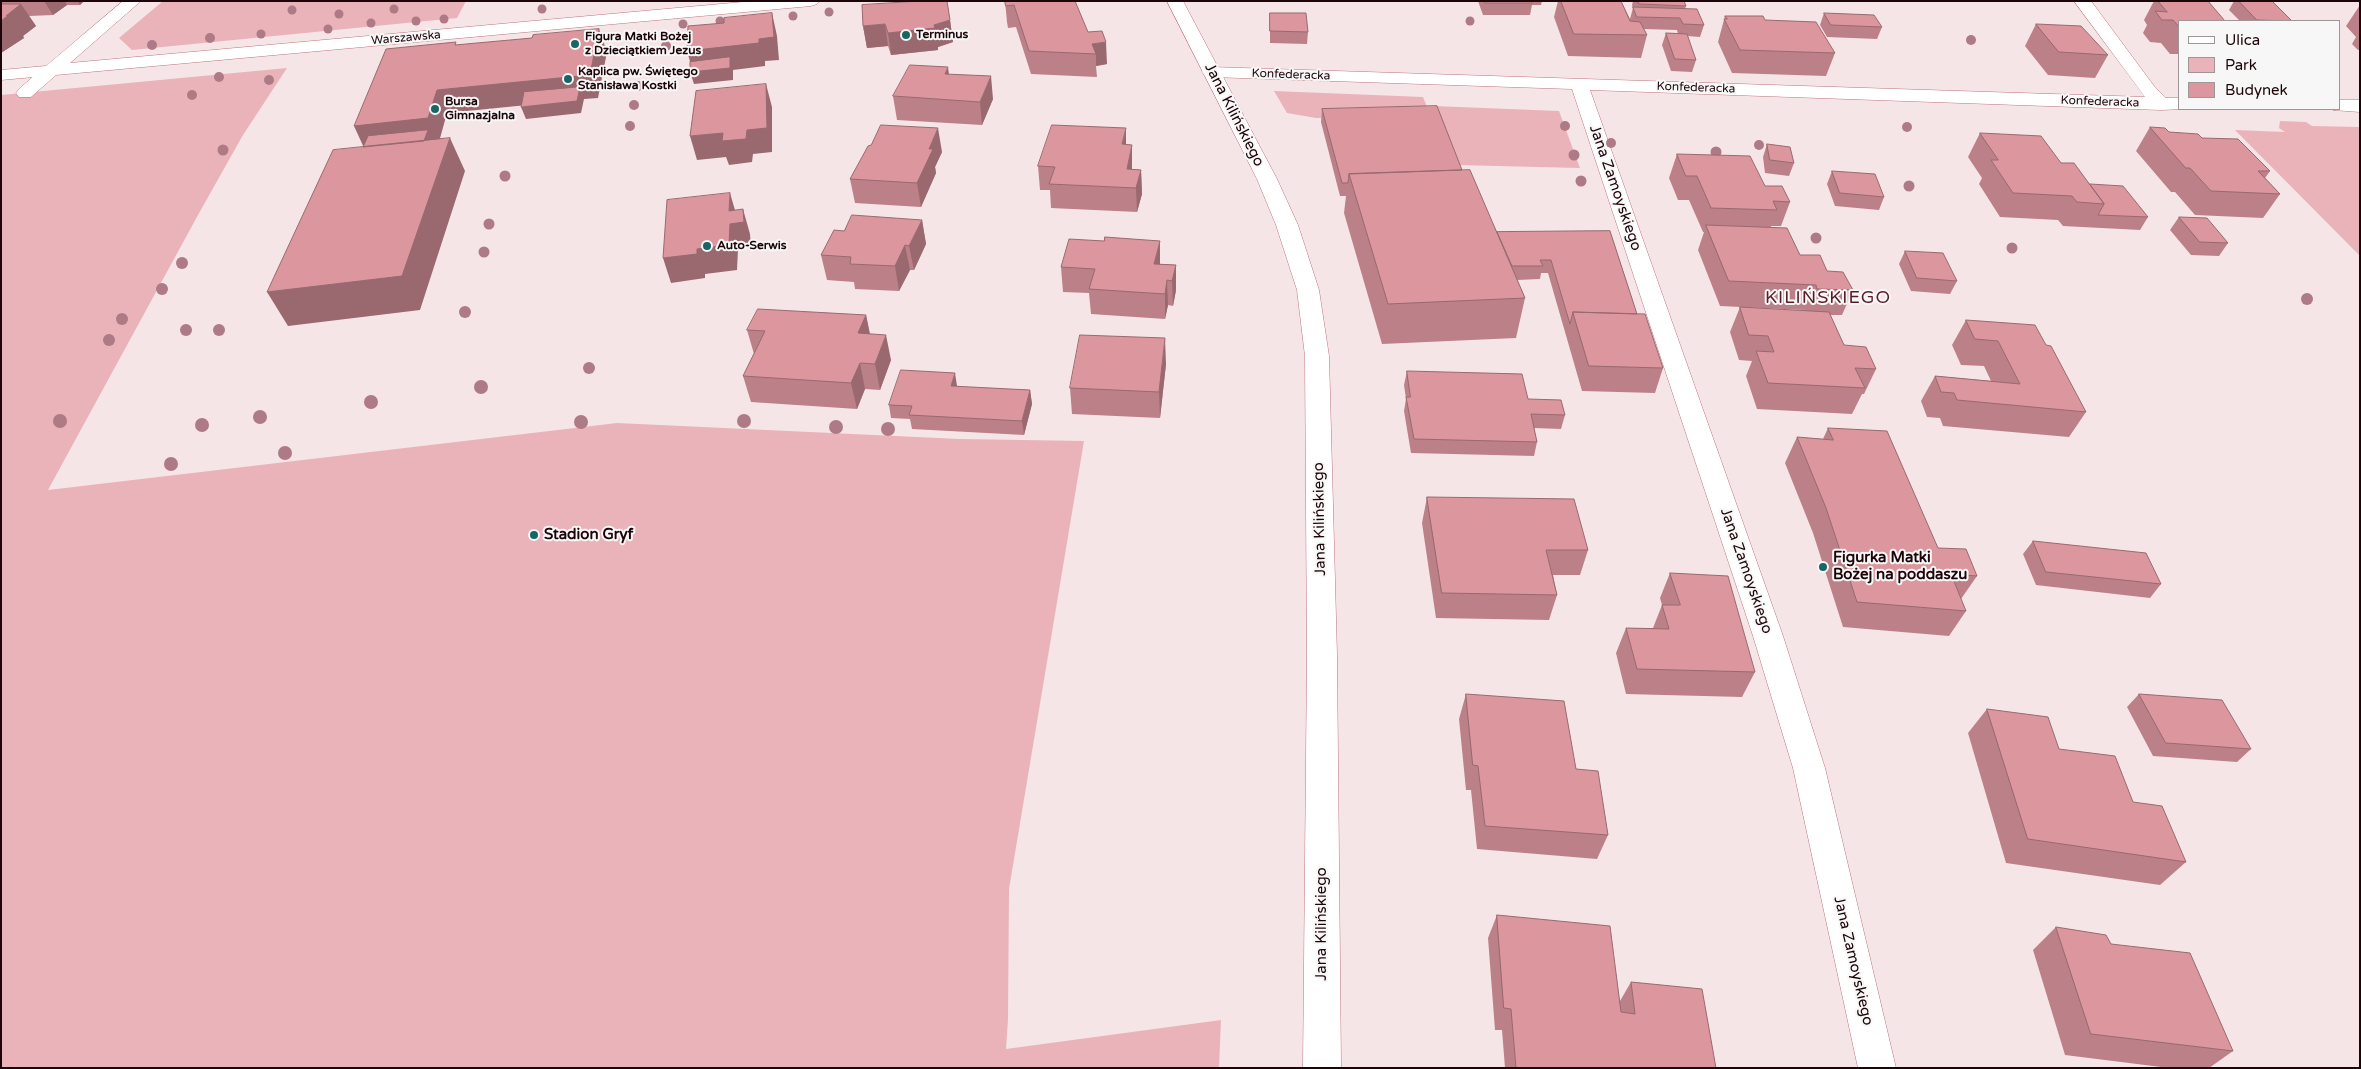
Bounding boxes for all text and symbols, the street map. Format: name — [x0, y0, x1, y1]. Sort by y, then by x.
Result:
legend — [2178, 20, 2341, 110]
street label: Warszawska — [371, 28, 441, 48]
place label: Terminus — [916, 28, 968, 42]
marker: Terminus — [900, 29, 912, 41]
place label: Figura Matki Bożej z Dzieciątkiem Jezus — [585, 30, 701, 58]
text: Ulica — [2225, 31, 2260, 49]
marker: Figura Matki Bożej z Dzieciątkiem Jezus — [569, 38, 581, 50]
text: Park — [2225, 56, 2257, 74]
street label: Jana Kilińskiego — [1200, 60, 1268, 170]
place label: Kaplica pw. Świętego Stanisława Kostki — [578, 65, 698, 93]
street label: Konfederacka — [1251, 66, 1331, 84]
marker: Kaplica pw. Świętego Stanisława Kostki — [562, 73, 574, 85]
street label: Konfederacka — [1656, 79, 1736, 97]
text: Budynek — [2225, 81, 2288, 99]
street label: Konfederacka — [2060, 93, 2140, 111]
place label: Bursa Gimnazjalna — [445, 95, 515, 123]
marker: Bursa Gimnazjalna — [429, 103, 441, 115]
street label: Jana Zamoyskiego — [1585, 123, 1645, 253]
place label: Auto-Serwis — [717, 239, 787, 253]
marker: Auto-Serwis — [701, 240, 713, 252]
district label: KILIŃSKIEGO — [1764, 287, 1892, 309]
street label: Jana Kilińskiego — [1310, 462, 1330, 576]
street label: Jana Zamoyskiego — [1716, 506, 1776, 636]
place label: Stadion Gryf — [544, 526, 633, 544]
marker: Stadion Gryf — [528, 529, 540, 541]
place label: Figurka Matki Bożej na poddaszu — [1833, 549, 1967, 584]
marker: Figurka Matki Bożej na poddaszu — [1817, 561, 1829, 573]
street label: Jana Kilińskiego — [1313, 867, 1331, 981]
street label: Jana Zamoyskiego — [1829, 895, 1877, 1027]

